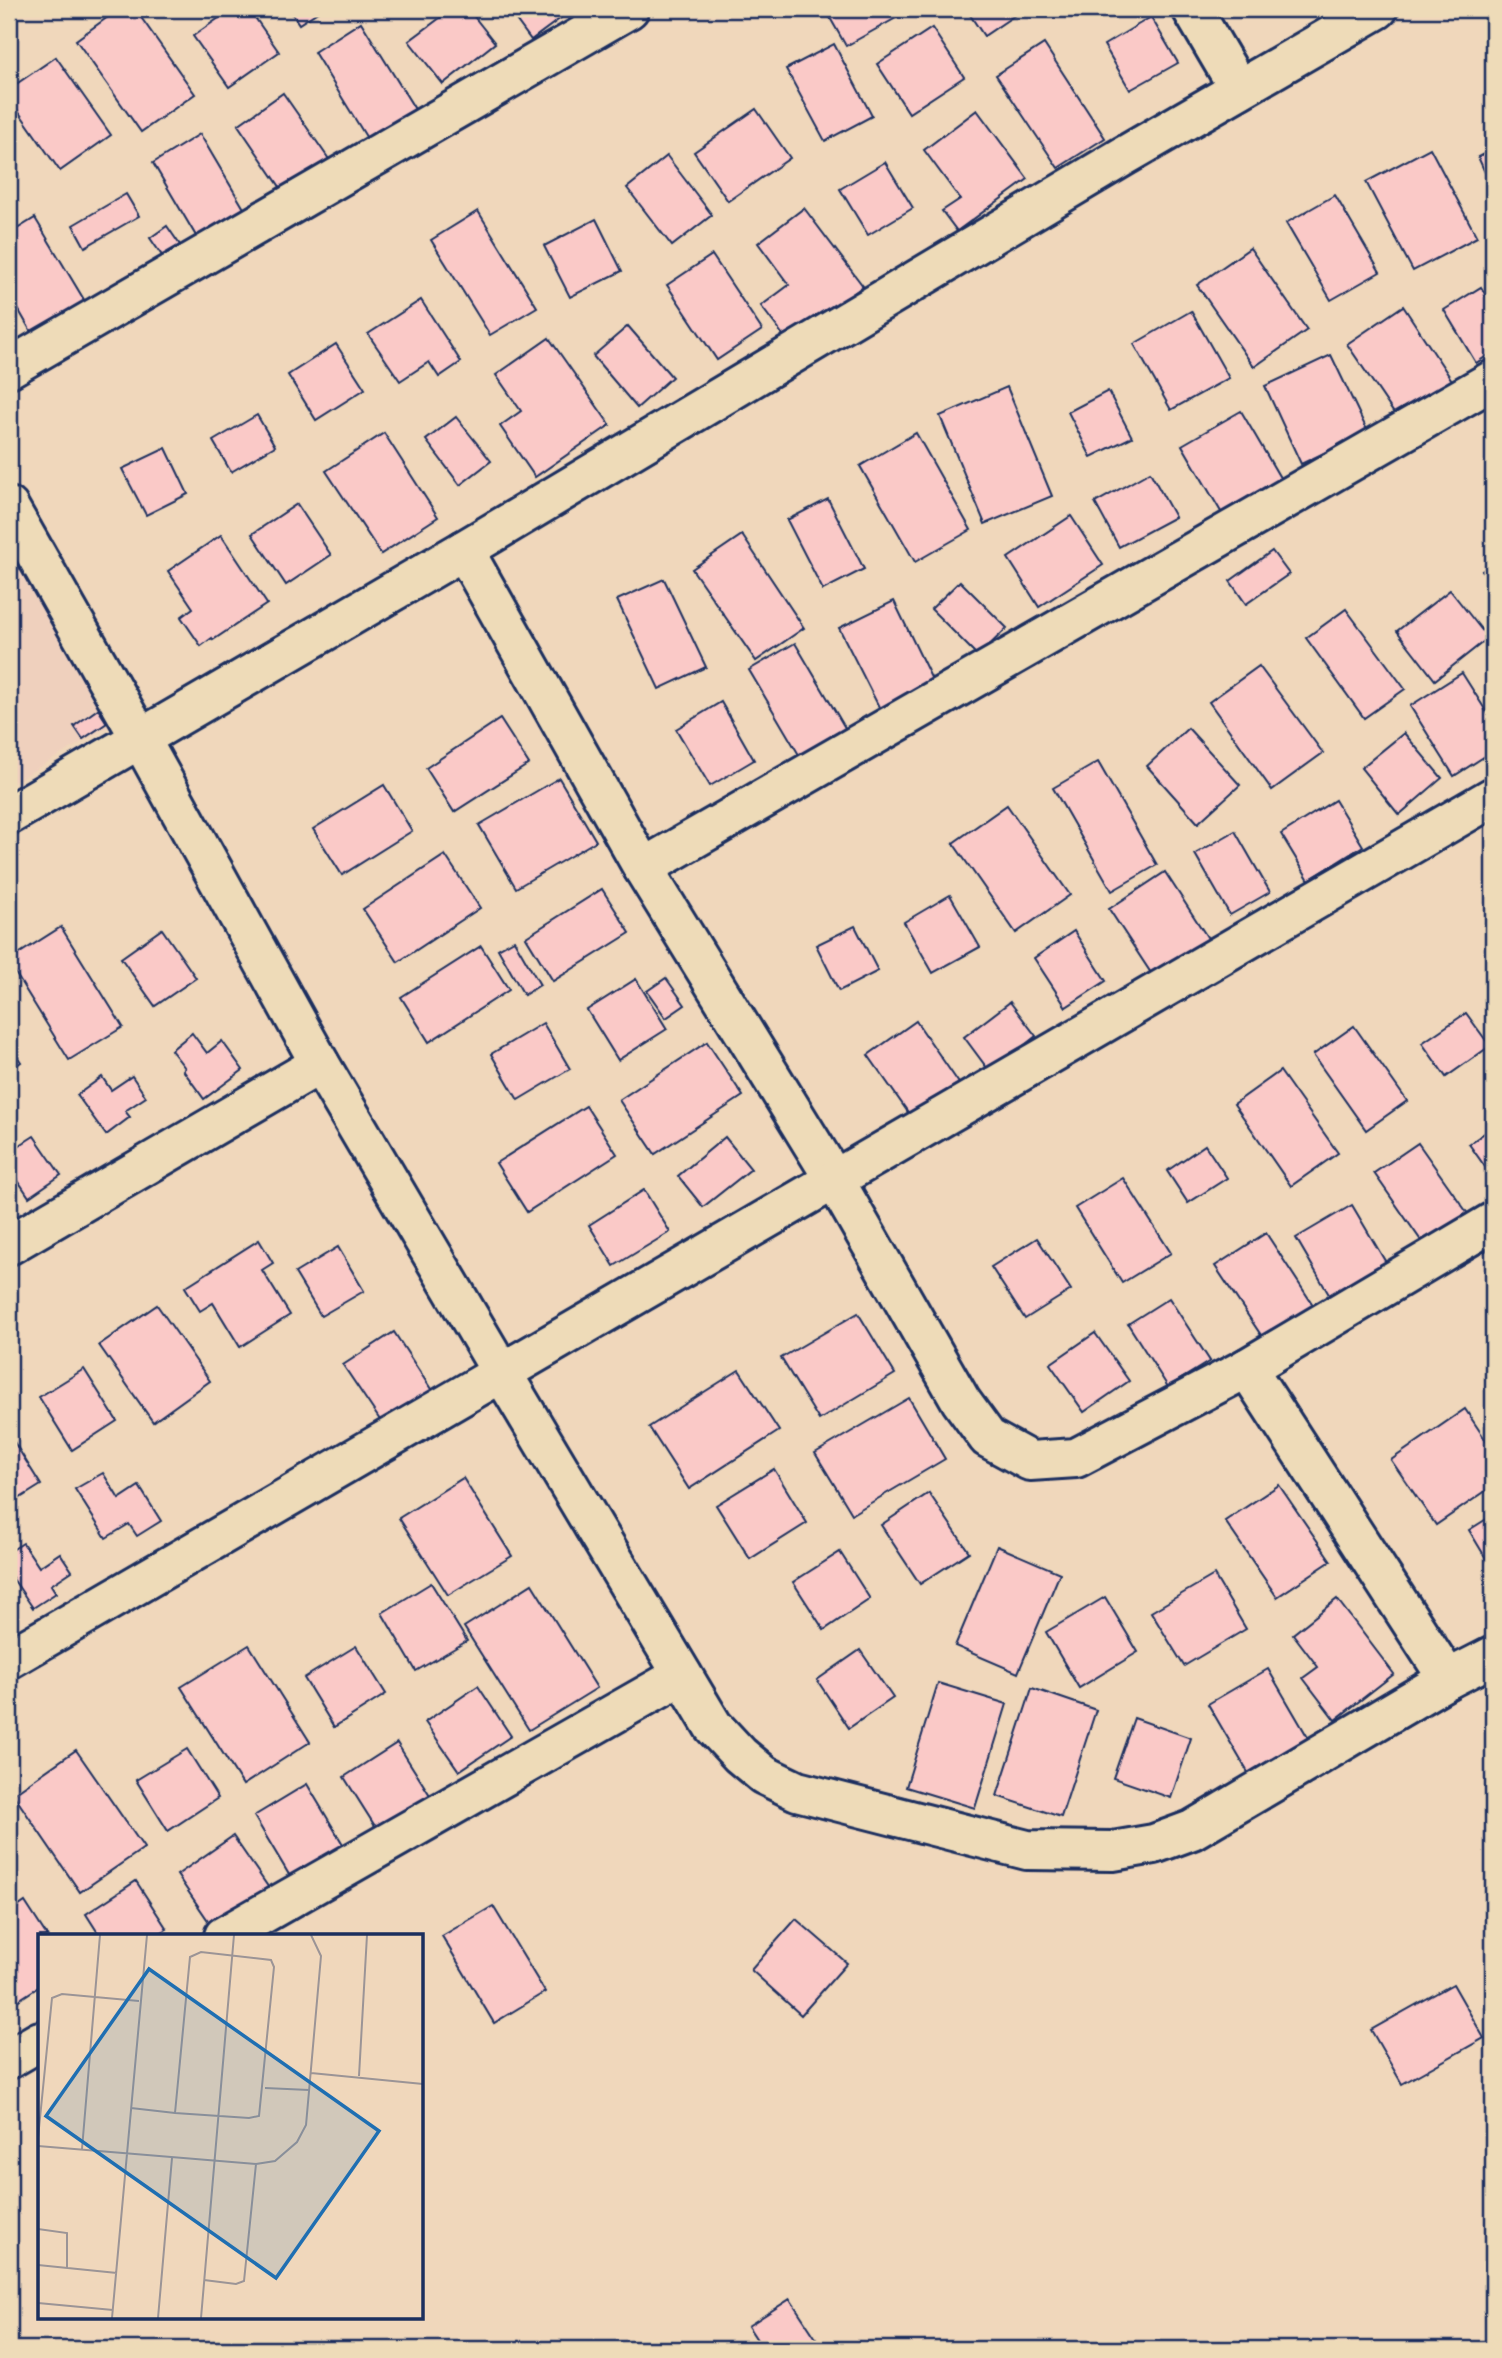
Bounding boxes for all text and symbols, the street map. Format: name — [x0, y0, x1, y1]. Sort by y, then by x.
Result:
inset map — [38, 1934, 424, 2320]

